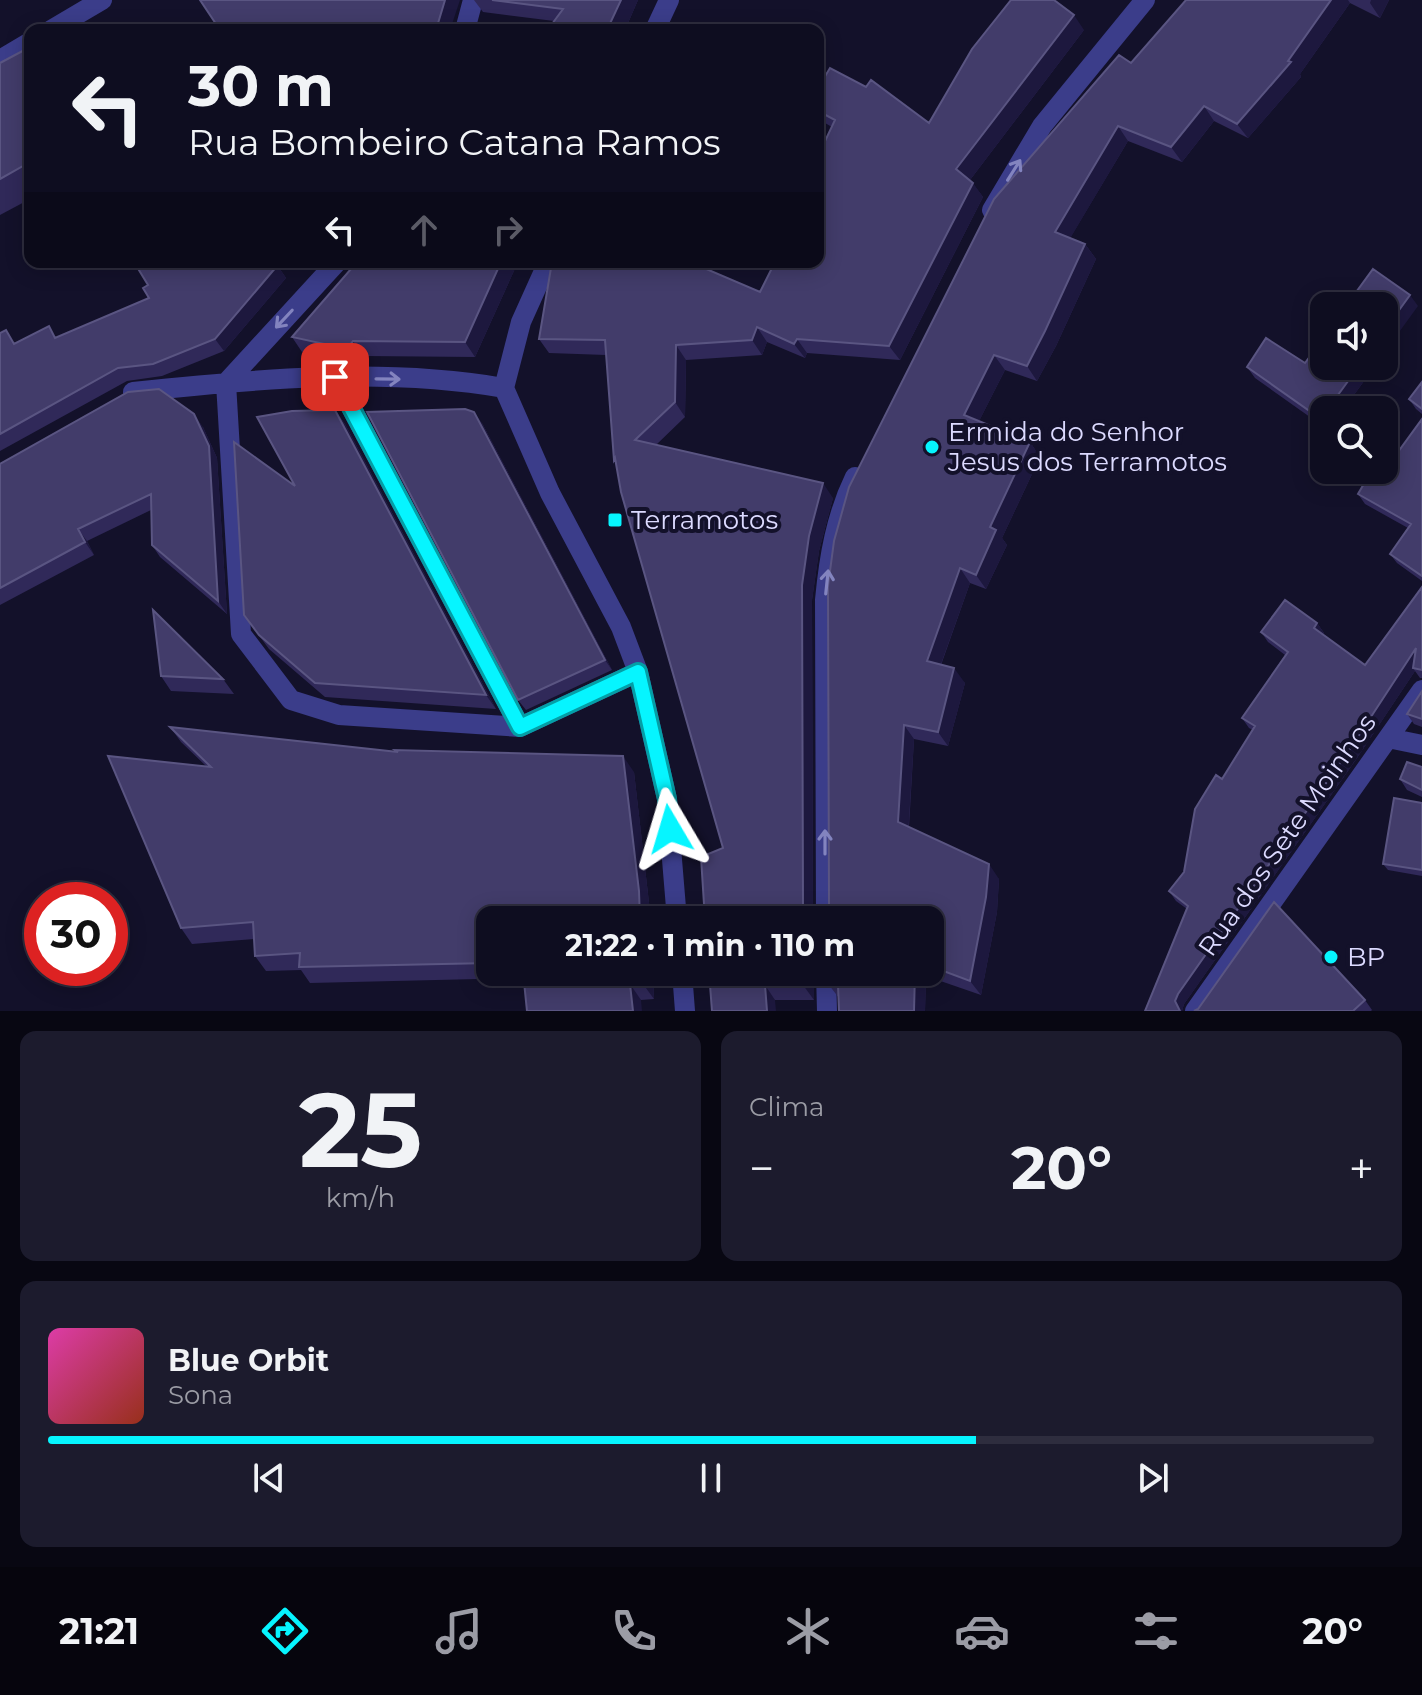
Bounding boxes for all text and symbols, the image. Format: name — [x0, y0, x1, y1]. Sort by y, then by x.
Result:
text: 30 m — [188, 52, 334, 120]
icon: left — [56, 56, 160, 160]
text: Rua Bombeiro Catana Ramos — [188, 120, 721, 164]
one-way arrow — [1006, 159, 1023, 181]
icon: left — [318, 208, 362, 252]
icon: ahead — [402, 208, 446, 252]
icon: right — [486, 208, 530, 252]
map controls — [1310, 292, 1398, 484]
button: sound — [1310, 292, 1398, 380]
one-way arrow — [275, 309, 293, 329]
pin — [301, 343, 369, 411]
icon: arrive — [313, 355, 357, 399]
one-way arrow — [374, 371, 401, 386]
button: search — [1310, 396, 1398, 484]
place label: Ermida do Senhor Jesus dos Terramotos — [947, 416, 1227, 478]
marker: Ermida do Senhor Jesus dos Terramotos — [923, 438, 941, 456]
place label: Terramotos — [631, 504, 778, 536]
marker: Terramotos — [606, 511, 624, 529]
one-way arrow — [819, 569, 834, 596]
street label: Rua dos Sete Moinhos — [1191, 708, 1383, 962]
position arrow — [628, 787, 712, 871]
one-way arrow — [817, 829, 833, 856]
speed limit sign: 30 — [24, 882, 128, 986]
text: 21:22 · 1 min · 110 m — [565, 927, 855, 964]
place label: BP — [1347, 941, 1385, 973]
marker: BP — [1322, 948, 1340, 966]
text: 25 — [299, 1066, 422, 1193]
text: Clima — [749, 1091, 824, 1123]
text: 20° — [1011, 1131, 1112, 1204]
text: − — [749, 1141, 774, 1195]
text: + — [1349, 1141, 1374, 1195]
text: km/h — [326, 1182, 395, 1214]
text: Blue Orbit — [168, 1342, 329, 1379]
text: Sona — [168, 1379, 233, 1411]
icon: previous — [247, 1456, 291, 1500]
icon: pause — [689, 1456, 733, 1500]
icon: next — [1131, 1456, 1175, 1500]
icon: directions — [257, 1603, 313, 1659]
icon: music — [431, 1603, 487, 1659]
icon: phone — [606, 1603, 662, 1659]
icon: climate — [780, 1603, 836, 1659]
icon: car — [954, 1603, 1010, 1659]
icon: filters — [1128, 1603, 1184, 1659]
text: 21:21 — [59, 1609, 139, 1653]
text: 20° — [1302, 1609, 1363, 1653]

